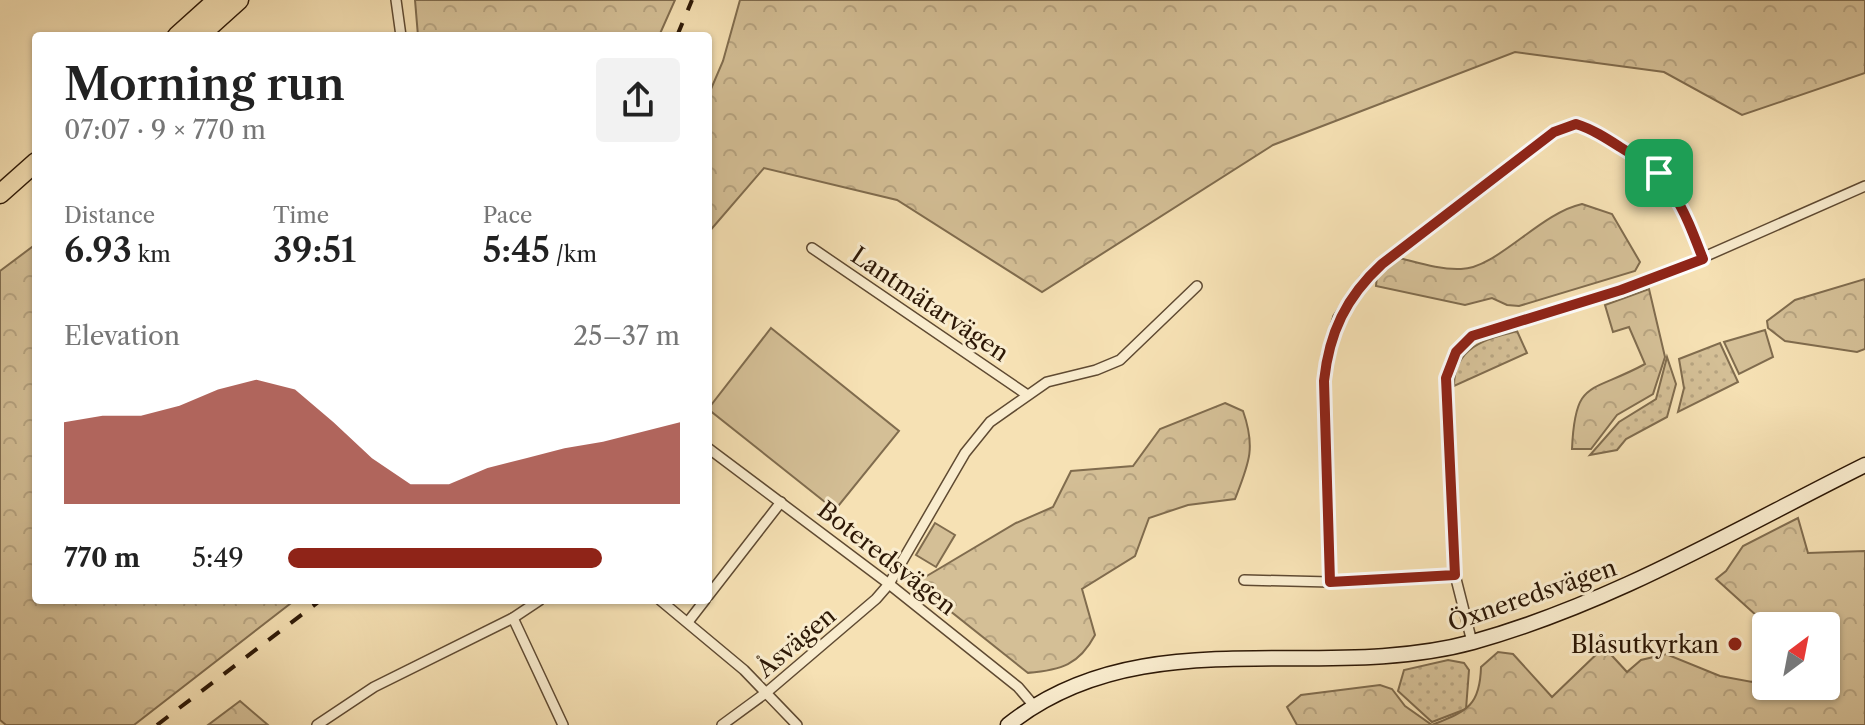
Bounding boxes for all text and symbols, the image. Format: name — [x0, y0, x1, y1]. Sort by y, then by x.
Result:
text: Morning run — [64, 57, 345, 111]
button: share — [596, 58, 680, 142]
text: 07:07 · 9 × 770 m — [64, 114, 266, 146]
pin — [1625, 139, 1693, 207]
icon: arrive — [1637, 151, 1681, 195]
text: Distance — [64, 202, 155, 229]
text: Time — [273, 202, 329, 229]
text: Pace — [483, 202, 532, 229]
text: 6.93 — [64, 229, 132, 271]
text: 39:51 — [273, 229, 356, 271]
text: 5:45 — [483, 229, 550, 271]
street label: Lantmätarvägen — [846, 240, 1014, 368]
text: km — [132, 241, 171, 268]
text: /km — [550, 241, 597, 268]
text: Elevation — [64, 320, 180, 352]
text: 25–37 m — [573, 320, 680, 352]
street label: Boteredsvägen — [812, 495, 962, 621]
text: 770 m — [64, 542, 140, 574]
text: 5:49 — [192, 542, 244, 574]
street label: Öxneredsvägen — [1444, 553, 1620, 637]
street label: Åsvägen — [750, 601, 841, 684]
north arrow — [1752, 612, 1840, 700]
map controls — [1752, 612, 1840, 700]
place label: Blåsutkyrkan — [1571, 630, 1719, 659]
marker: Blåsutkyrkan — [1726, 635, 1744, 653]

